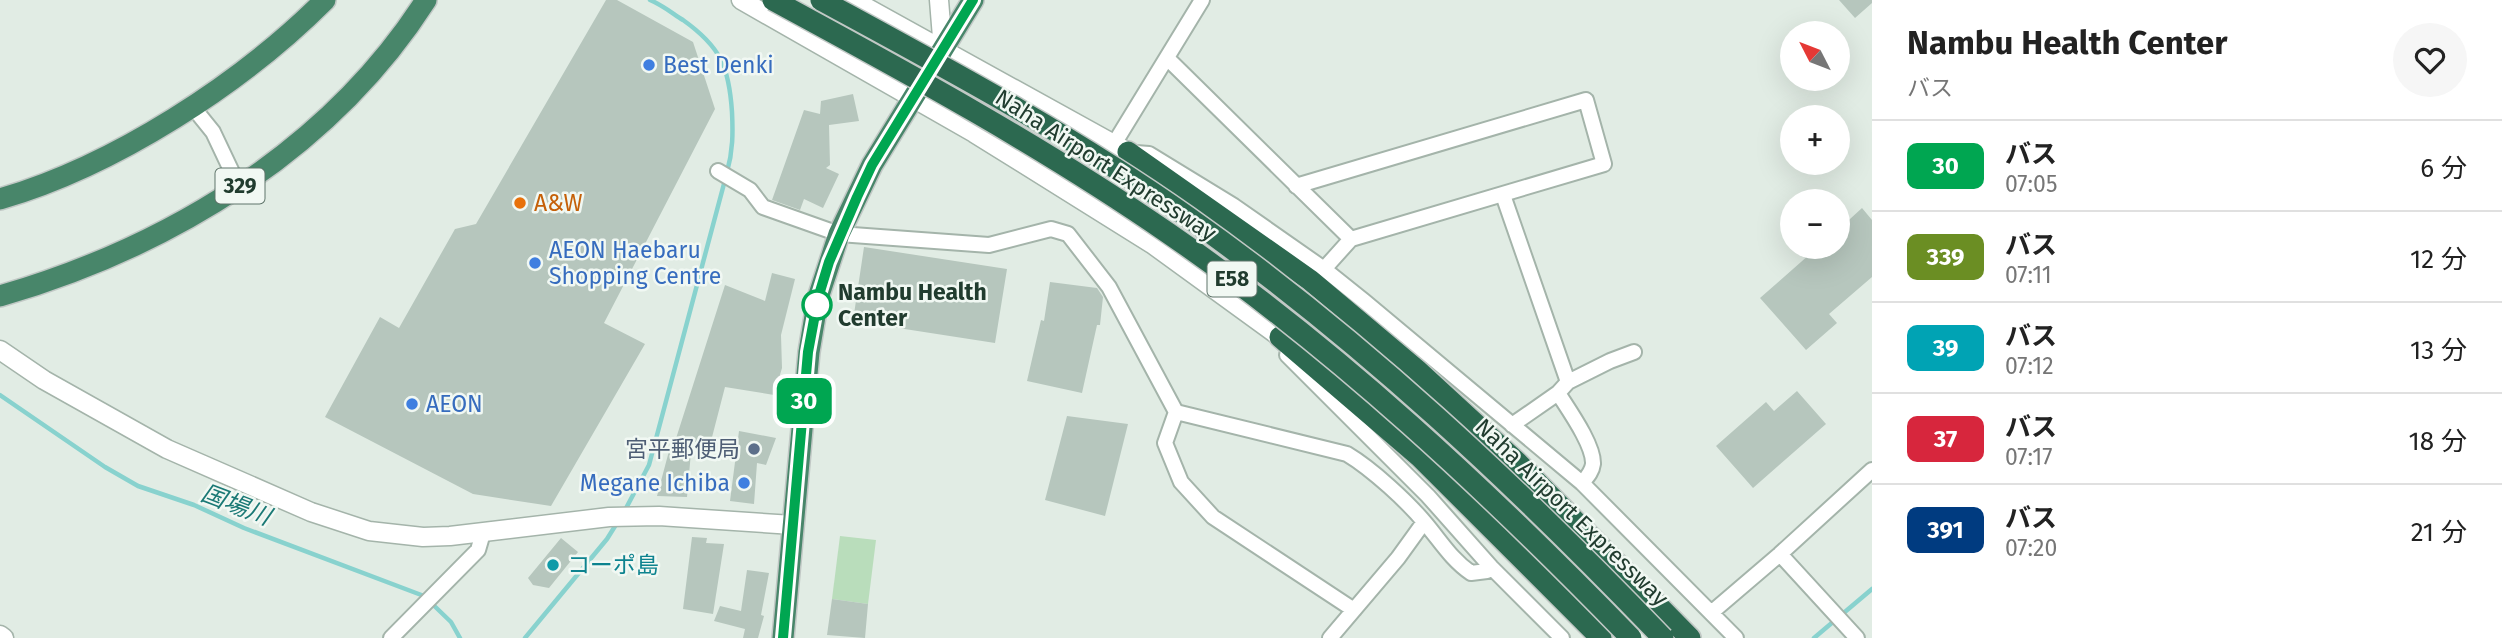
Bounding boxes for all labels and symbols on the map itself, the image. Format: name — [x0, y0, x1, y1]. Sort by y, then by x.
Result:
north arrow — [1780, 21, 1850, 91]
place label: Best Denki — [663, 51, 774, 79]
marker: Best Denki — [641, 57, 657, 73]
street label: Naha Airport Expressway — [990, 83, 1222, 247]
road number: 329 — [216, 168, 264, 204]
place label: A&W — [534, 189, 583, 217]
marker: A&W — [512, 195, 528, 211]
place label: AEON Haebaru Shopping Centre — [549, 236, 721, 290]
marker: AEON Haebaru Shopping Centre — [527, 255, 543, 271]
road number: E58 — [1208, 262, 1256, 296]
place label: Nambu Health Center — [838, 278, 987, 332]
marker: Nambu Health Center — [802, 290, 832, 320]
line badge: 30 — [772, 378, 836, 424]
place label: AEON — [426, 390, 483, 418]
marker: AEON — [404, 396, 420, 412]
street label: Naha Airport Expressway — [1470, 412, 1675, 612]
place label: 宮平郵便局 — [625, 435, 740, 463]
marker: 宮平郵便局 — [746, 441, 762, 457]
place label: Megane Ichiba — [580, 469, 730, 497]
marker: Megane Ichiba — [736, 475, 752, 491]
water label: 国場川 — [197, 479, 277, 532]
place label: コーポ島 — [567, 551, 659, 579]
marker: コーポ島 — [545, 557, 561, 573]

